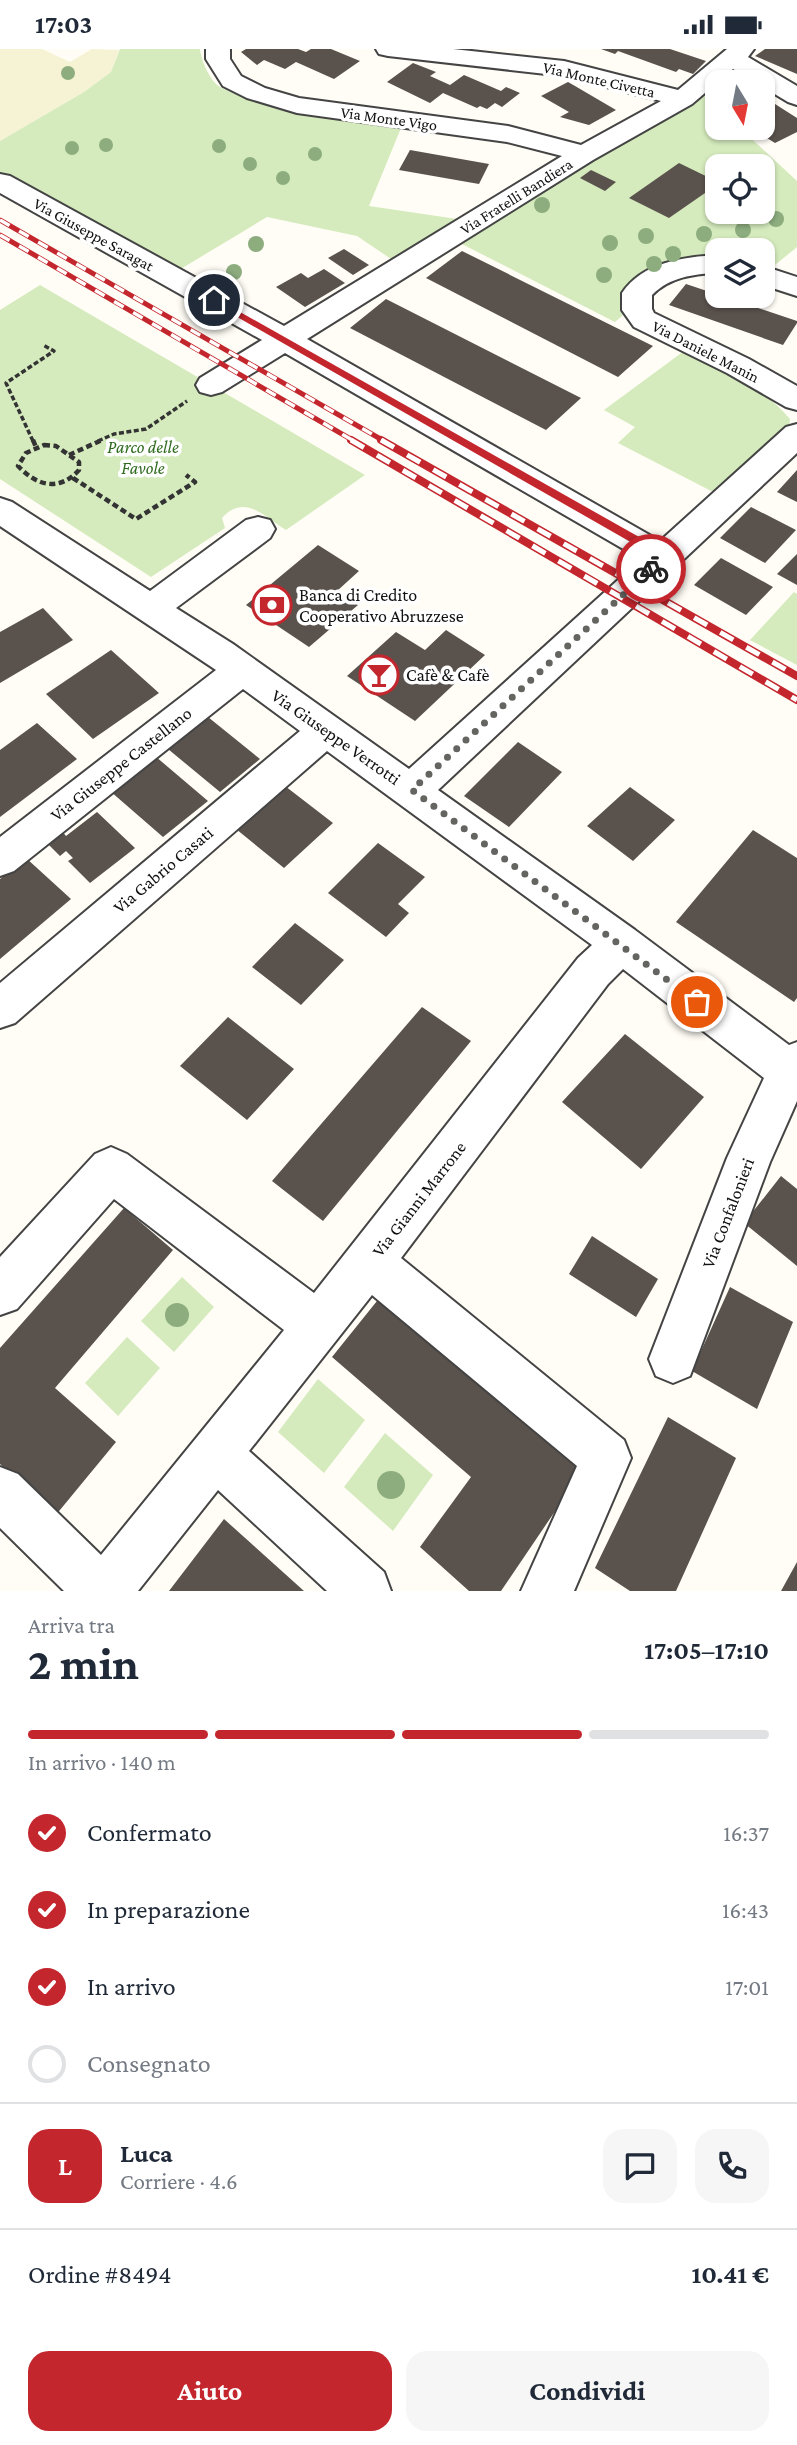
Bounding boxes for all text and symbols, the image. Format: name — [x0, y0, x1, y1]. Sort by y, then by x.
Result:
text: 17:03 — [35, 10, 92, 39]
street label: Via Monte Civetta — [541, 58, 657, 101]
north arrow — [705, 70, 775, 140]
map controls — [705, 70, 775, 308]
street label: Via Monte Vigo — [340, 103, 438, 135]
button: locate — [705, 154, 775, 224]
street label: Via Fratelli Bandiera — [457, 155, 576, 238]
street label: Via Giuseppe Saragat — [30, 194, 157, 276]
button: layers — [705, 238, 775, 308]
pin — [184, 270, 244, 330]
icon: home — [195, 281, 233, 319]
street label: Via Daniele Manin — [650, 317, 762, 386]
park label: Parco delle Favole — [107, 437, 179, 478]
courier — [616, 534, 686, 604]
icon: bike — [632, 550, 670, 588]
bank icon: Banca di Credito Cooperativo Abruzzese — [251, 584, 293, 626]
place label: Banca di Credito Cooperativo Abruzzese — [299, 585, 464, 626]
bar icon: Cafè & Cafè — [358, 654, 400, 696]
place label: Cafè & Cafè — [406, 665, 489, 685]
street label: Via Giuseppe Verrotti — [268, 685, 404, 789]
street label: Via Giuseppe Castellano — [47, 703, 195, 825]
street label: Via Gabrio Casati — [109, 822, 217, 917]
pin — [667, 972, 727, 1032]
icon: bag — [678, 983, 716, 1021]
street label: Via Gianni Marrone — [368, 1137, 470, 1260]
street label: Via Confalonieri — [698, 1155, 758, 1271]
text: Arriva tra — [28, 1612, 115, 1638]
text: 17:05–17:10 — [644, 1636, 769, 1665]
text: 2 min — [28, 1638, 139, 1689]
text: In arrivo · 140 m — [28, 1749, 176, 1775]
icon: check — [28, 1814, 66, 1852]
text: Confermato — [87, 1818, 212, 1847]
text: 16:37 — [723, 1820, 769, 1846]
icon: check — [28, 1891, 66, 1929]
text: In preparazione — [87, 1895, 250, 1924]
text: 16:43 — [722, 1897, 769, 1923]
icon: check — [28, 1968, 66, 2006]
text: In arrivo — [87, 1972, 176, 2001]
text: 17:01 — [725, 1974, 769, 2000]
text: Consegnato — [87, 2049, 211, 2078]
button: chat — [603, 2129, 677, 2203]
button: phone — [695, 2129, 769, 2203]
text: Luca — [120, 2139, 173, 2168]
text: L — [58, 2152, 72, 2181]
text: Corriere · 4.6 — [120, 2168, 238, 2194]
text: Ordine #8494 — [28, 2260, 171, 2289]
text: 10.41 € — [691, 2260, 769, 2289]
button: Aiuto — [28, 2351, 392, 2431]
button: Condividi — [406, 2351, 769, 2431]

